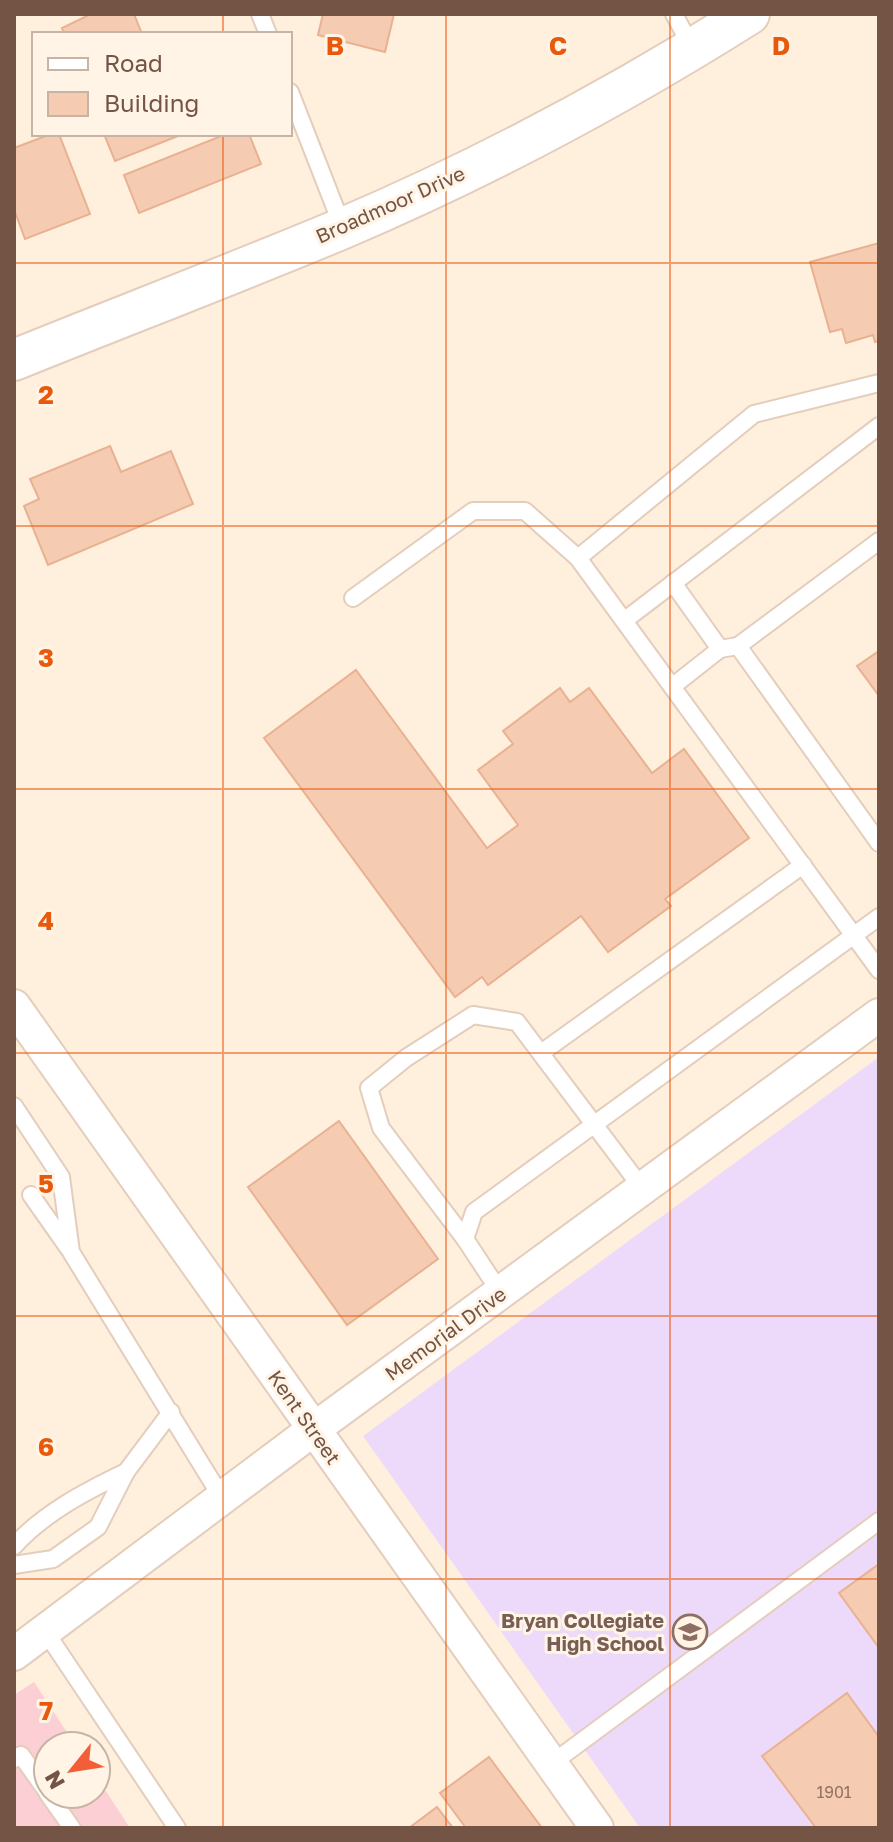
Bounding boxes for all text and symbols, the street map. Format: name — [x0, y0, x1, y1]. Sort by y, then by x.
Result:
text: B — [326, 30, 344, 61]
text: C — [549, 30, 567, 61]
text: D — [772, 30, 790, 61]
legend — [32, 32, 292, 136]
text: Road — [104, 48, 163, 77]
text: Building — [104, 88, 199, 117]
street label: Broadmoor Drive — [312, 160, 468, 248]
text: 2 — [38, 379, 54, 410]
text: 3 — [38, 642, 54, 673]
text: 4 — [38, 905, 54, 936]
text: 5 — [38, 1168, 54, 1199]
street label: Memorial Drive — [380, 1281, 510, 1385]
street label: Kent Street — [264, 1365, 346, 1469]
text: 6 — [38, 1431, 54, 1462]
place label: Bryan Collegiate High School — [501, 1608, 664, 1655]
school or university icon: Bryan Collegiate High School — [671, 1613, 709, 1651]
text: 7 — [39, 1695, 53, 1726]
north arrow — [32, 1730, 112, 1810]
text: N — [38, 1766, 70, 1794]
house number: 1901 — [816, 1782, 852, 1802]

